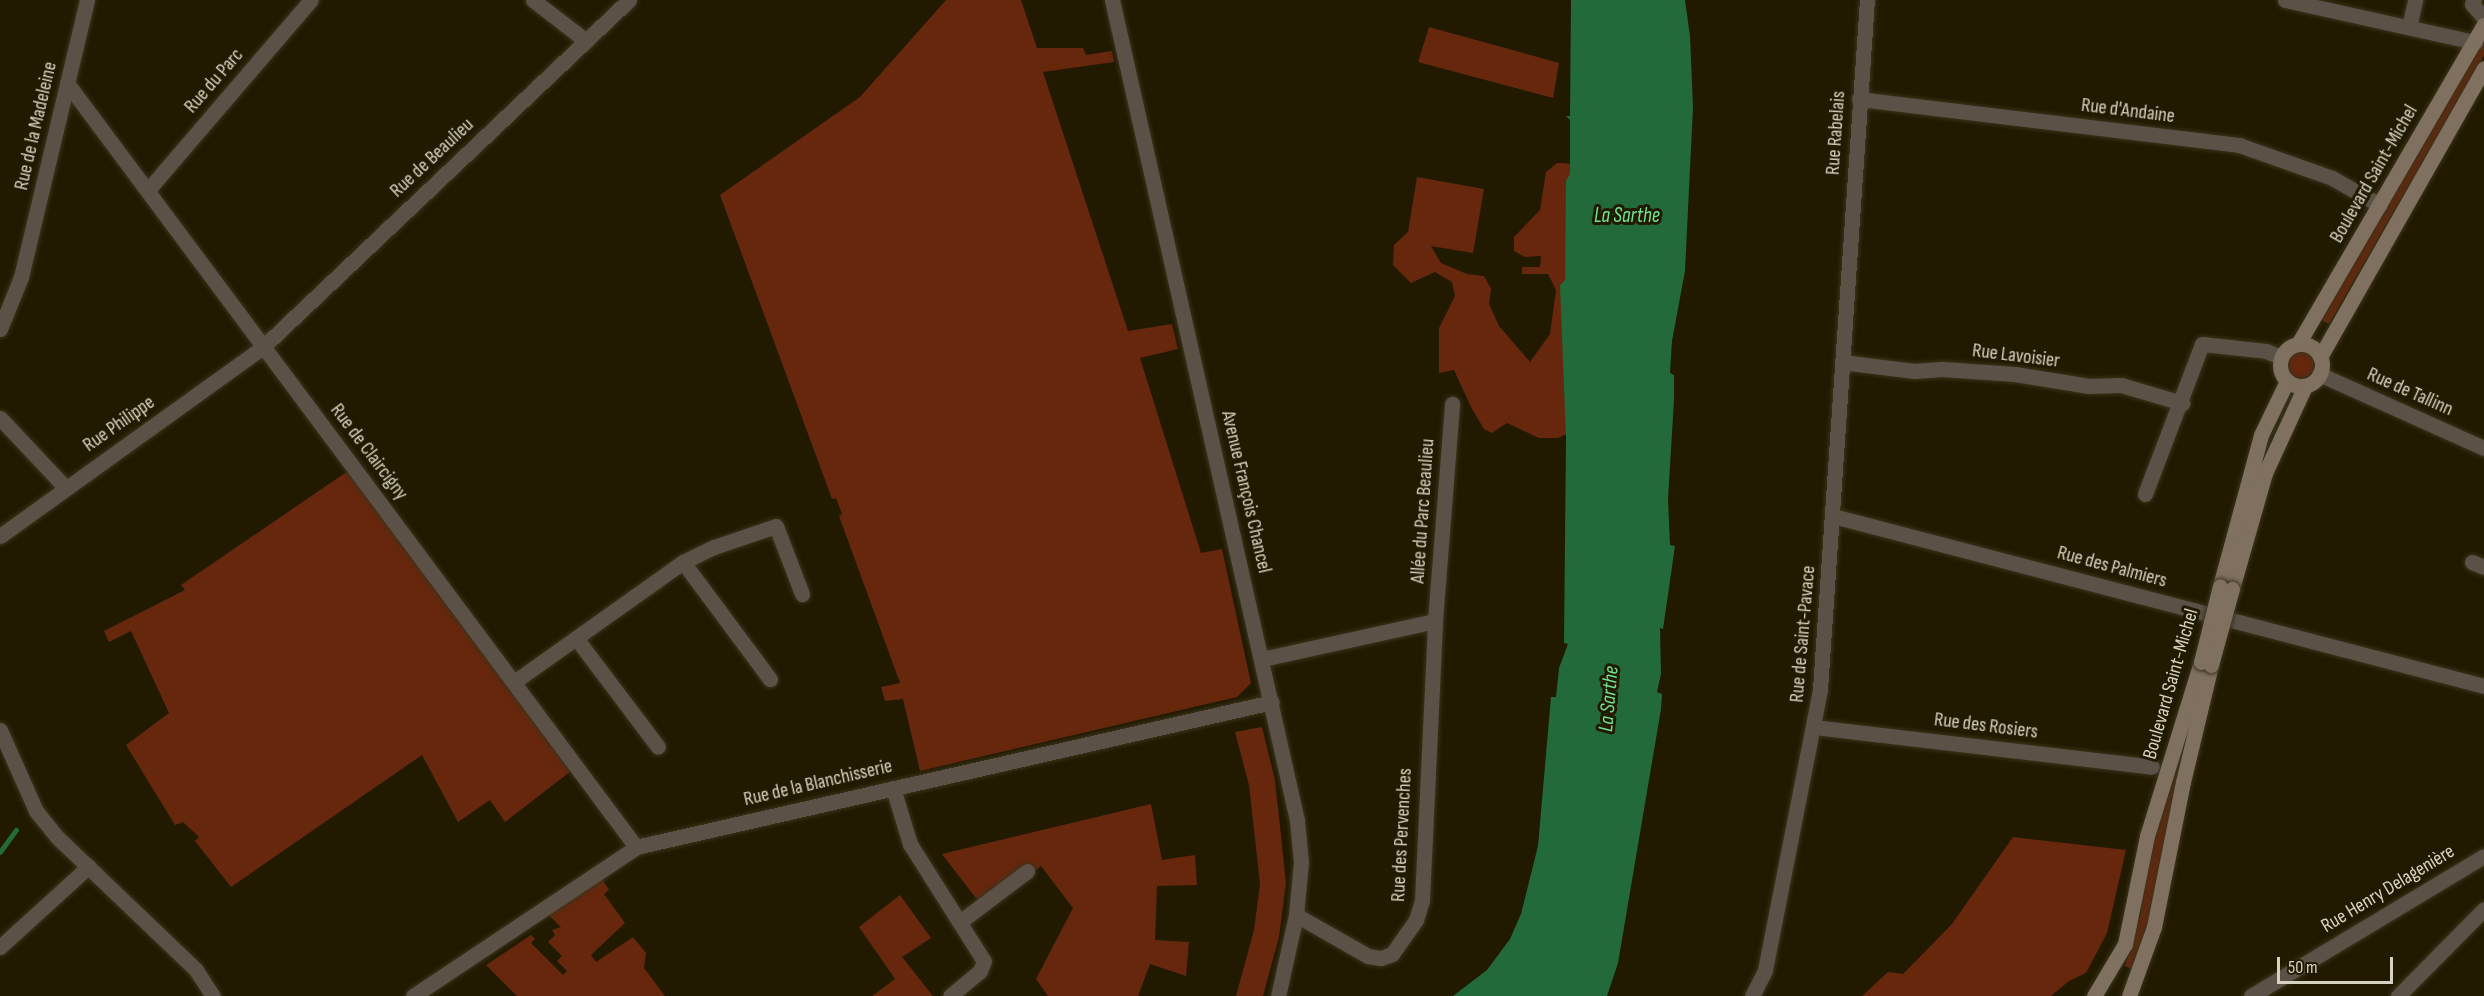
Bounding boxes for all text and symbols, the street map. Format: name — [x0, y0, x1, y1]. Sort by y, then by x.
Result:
street label: Rue du Parc — [179, 44, 249, 118]
street label: Rue de la Madeleine — [10, 59, 62, 193]
street label: Rue Rabelais — [1821, 90, 1851, 176]
street label: Rue d'Andaine — [2080, 93, 2176, 129]
street label: Boulevard Saint-Michel — [2325, 101, 2423, 247]
street label: Rue de Beaulieu — [385, 113, 479, 203]
water label: La Sarthe — [1594, 203, 1660, 229]
street label: Rue Lavoisier — [1971, 339, 2061, 373]
street label: Rue de Tallinn — [2363, 362, 2457, 422]
street label: Rue Philippe — [79, 391, 159, 457]
street label: Rue de Claircigny — [325, 399, 413, 505]
street label: Avenue François Chancel — [1216, 409, 1276, 575]
street label: Allée du Parc Beaulieu — [1406, 438, 1440, 584]
street label: Rue des Palmiers — [2055, 541, 2169, 593]
street label: Rue de Saint-Pavace — [1785, 565, 1821, 703]
street label: Boulevard Saint-Michel — [2138, 606, 2204, 762]
water label: La Sarthe — [1594, 665, 1624, 733]
street label: Rue des Rosiers — [1933, 708, 2039, 744]
street label: Rue de la Blanchisserie — [741, 754, 895, 812]
street label: Rue des Pervenches — [1387, 768, 1417, 902]
street label: Rue Henry Delagenière — [2317, 840, 2459, 938]
scale bar — [2280, 945, 2396, 983]
text: 50 m — [2288, 957, 2318, 978]

